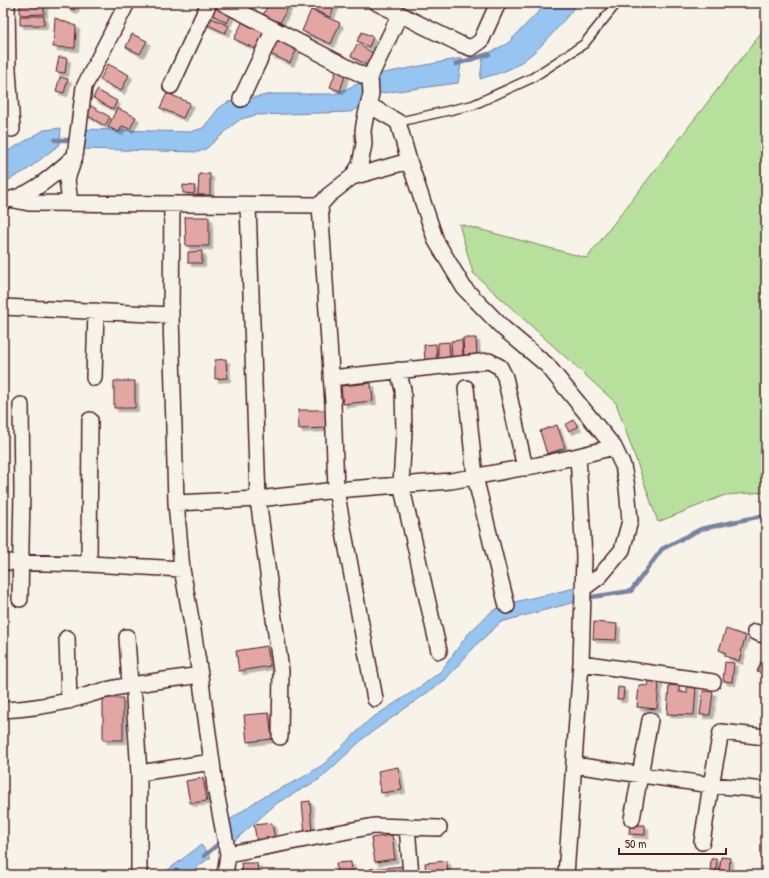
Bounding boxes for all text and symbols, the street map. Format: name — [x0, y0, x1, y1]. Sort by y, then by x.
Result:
scale bar — [619, 830, 726, 856]
text: 50 m — [625, 835, 646, 852]

